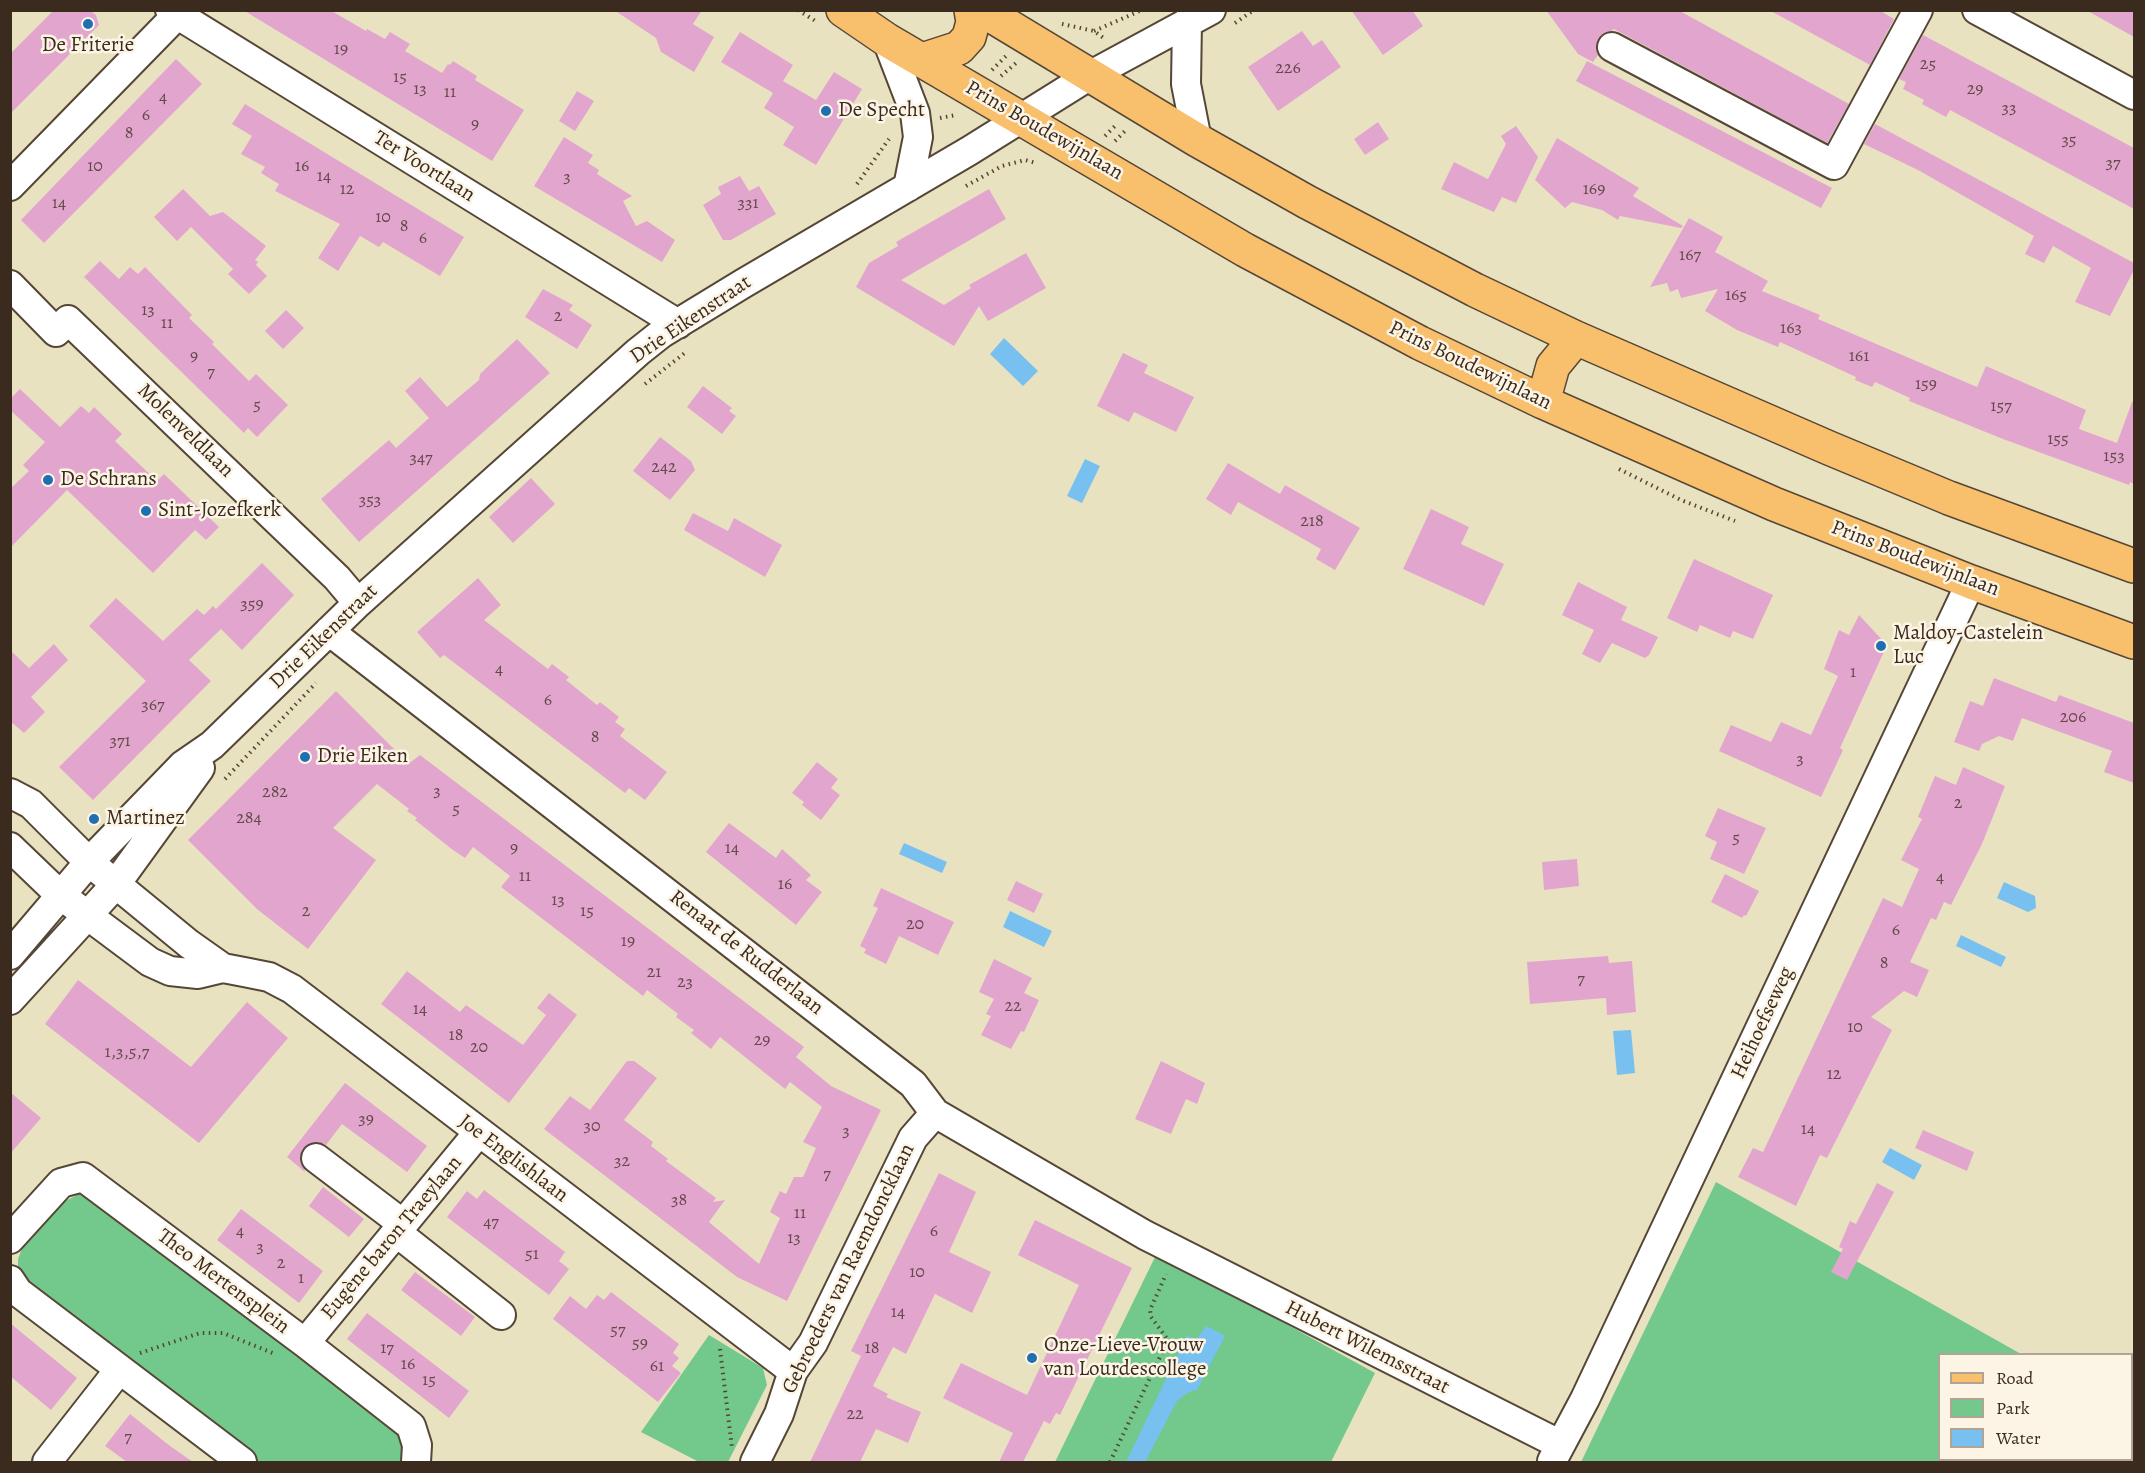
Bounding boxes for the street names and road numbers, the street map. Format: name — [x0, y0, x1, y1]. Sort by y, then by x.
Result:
street label: Prins Boudewijnlaan — [961, 76, 1127, 186]
street label: Ter Voortlaan — [368, 126, 480, 208]
street label: Drie Eikenstraat — [626, 270, 756, 370]
street label: Prins Boudewijnlaan — [1385, 316, 1555, 416]
street label: Molenveldlaan — [131, 379, 239, 483]
street label: Prins Boudewijnlaan — [1827, 515, 2003, 603]
street label: Drie Eikenstraat — [265, 579, 383, 695]
street label: Renaat de Rudderlaan — [664, 885, 828, 1021]
street label: Heihoefseweg — [1726, 963, 1800, 1083]
street label: Joe Englishlaan — [453, 1110, 573, 1208]
street label: Gebroeders van Raemdoncklaan — [777, 1140, 921, 1398]
street label: Eugène baron Traeylaan — [316, 1151, 468, 1325]
street label: Theo Mertensplein — [152, 1224, 294, 1340]
street label: Hubert Wilemsstraat — [1281, 1296, 1453, 1400]

